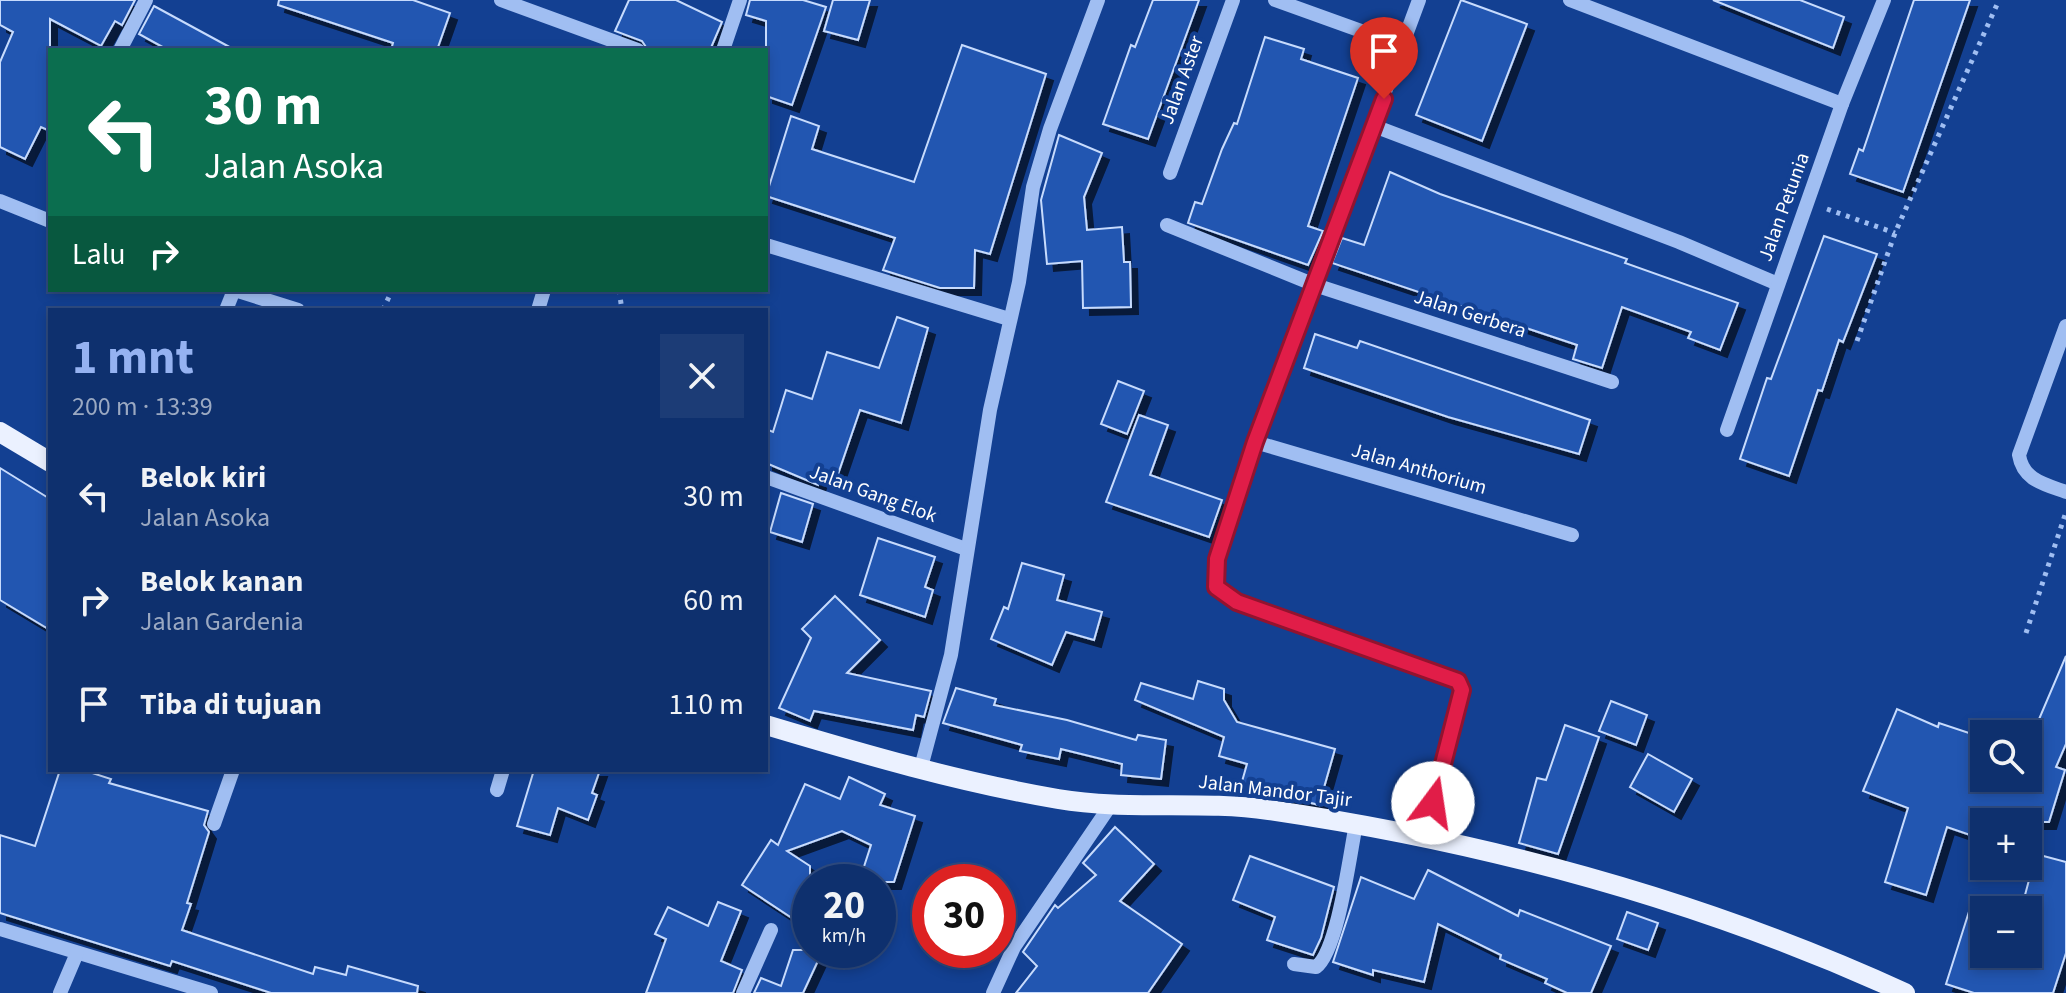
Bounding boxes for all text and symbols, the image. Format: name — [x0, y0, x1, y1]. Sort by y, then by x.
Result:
pin — [1350, 17, 1418, 99]
icon: arrive — [1362, 29, 1406, 73]
street label: Jalan Aster — [1153, 32, 1211, 128]
text: 30 m — [204, 67, 322, 146]
icon: left — [72, 80, 176, 184]
text: Jalan Asoka — [204, 141, 384, 192]
street label: Jalan Petunia — [1751, 149, 1817, 265]
icon: right — [142, 232, 186, 276]
text: Lalu — [72, 233, 126, 276]
street label: Jalan Gerbera — [1410, 283, 1530, 345]
text: 1 mnt — [72, 324, 194, 392]
button: close — [660, 334, 744, 418]
text: 200 m · 13:39 — [72, 388, 213, 425]
street label: Jalan Anthorium — [1348, 436, 1490, 502]
text: Belok kiri — [140, 456, 266, 499]
street label: Jalan Gang Elok — [805, 458, 941, 530]
icon: left — [72, 474, 116, 518]
text: 30 m — [683, 475, 744, 518]
text: Jalan Asoka — [140, 499, 270, 536]
text: Belok kanan — [140, 560, 303, 603]
icon: right — [72, 578, 116, 622]
text: 60 m — [683, 579, 744, 622]
text: Jalan Gardenia — [140, 603, 304, 640]
icon: arrive — [72, 682, 116, 726]
text: Tiba di tujuan — [140, 683, 322, 726]
text: 110 m — [668, 683, 744, 726]
map controls — [1970, 720, 2042, 968]
button: search — [1970, 720, 2042, 792]
position arrow — [1391, 761, 1475, 845]
street label: Jalan Mandor Tajir — [1197, 768, 1353, 814]
button: + — [1970, 808, 2042, 880]
speed limit sign: 30 — [912, 864, 1016, 968]
text: 20 — [823, 877, 865, 934]
button: − — [1970, 896, 2042, 968]
text: km/h — [822, 922, 866, 950]

